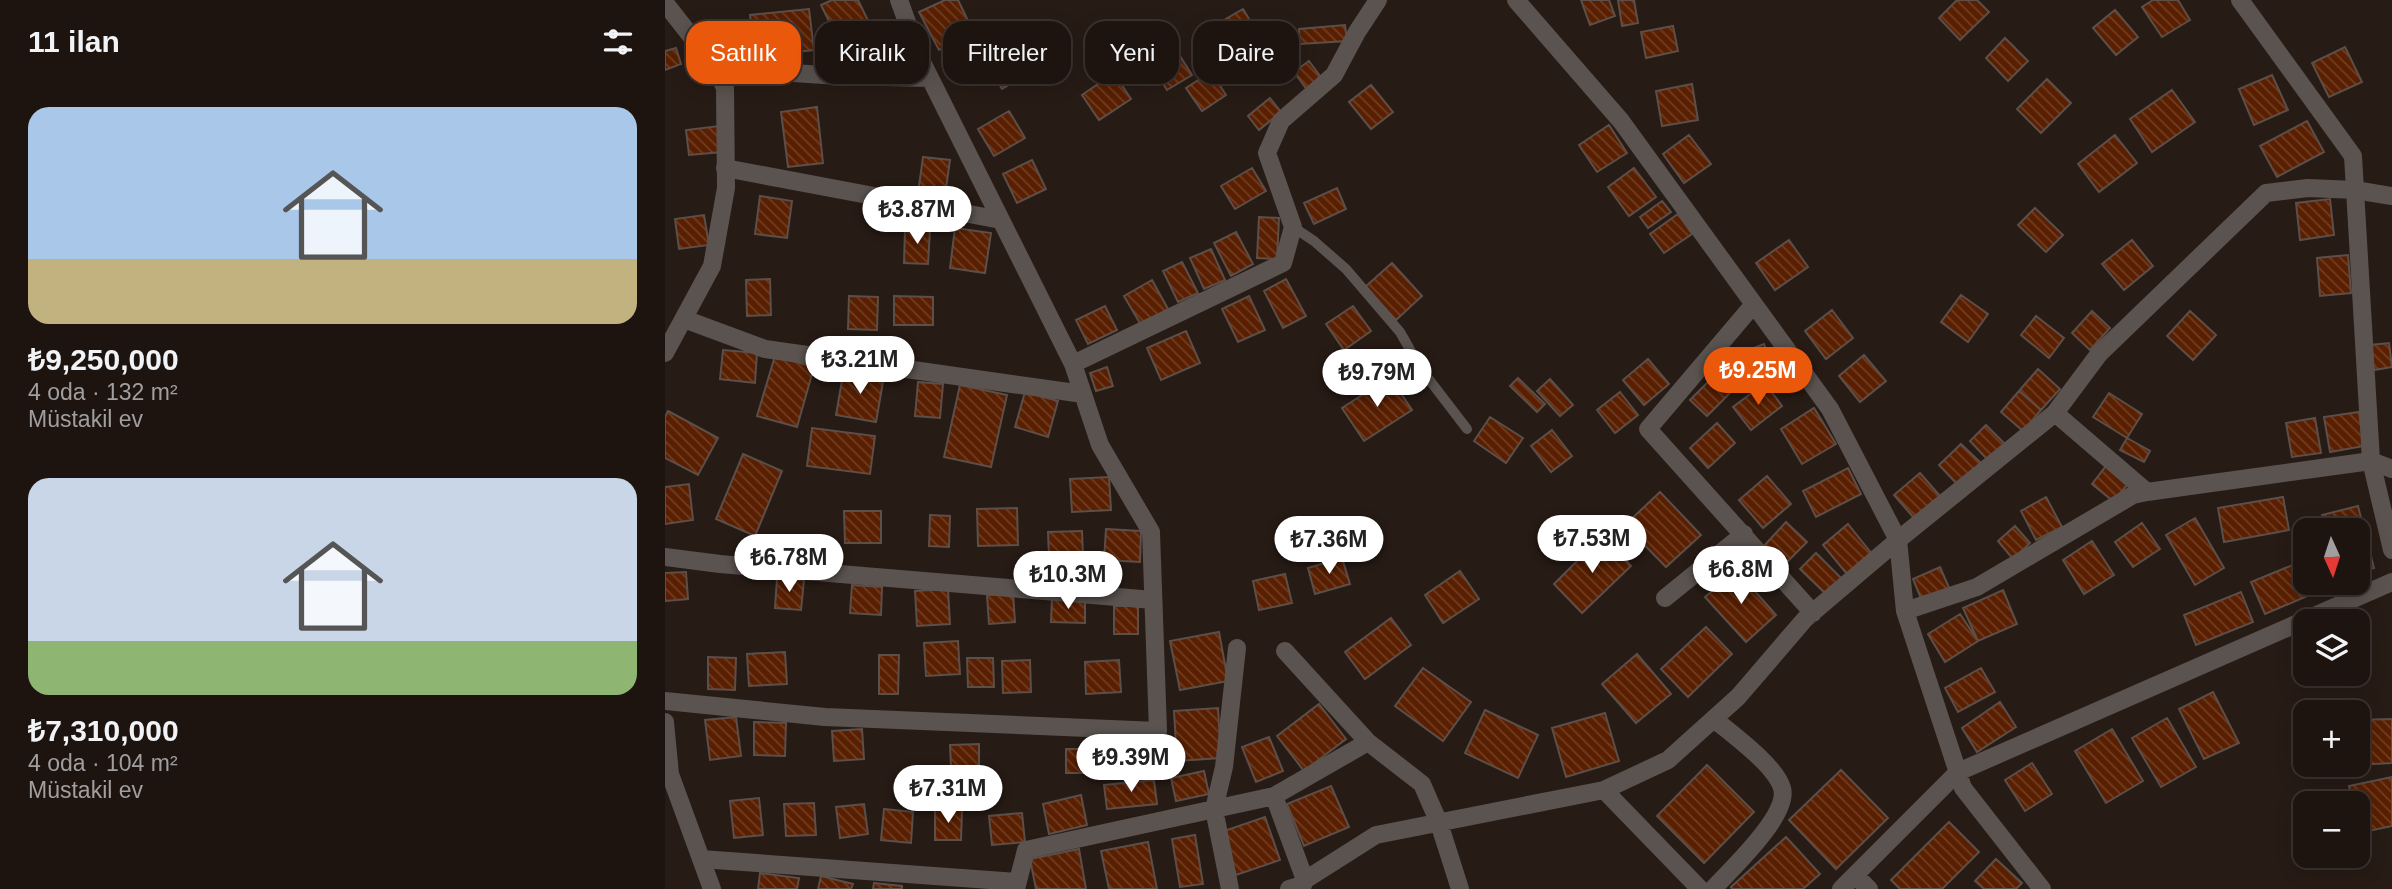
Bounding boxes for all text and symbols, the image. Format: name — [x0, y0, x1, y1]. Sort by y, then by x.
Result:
chip: Satılık — [686, 21, 801, 84]
chip: Kiralık — [815, 21, 929, 84]
chip: Filtreler — [943, 21, 1071, 84]
chip: Yeni — [1085, 21, 1179, 84]
chip: Daire — [1193, 21, 1299, 84]
icon: filters — [599, 23, 637, 61]
text: 11 ilan — [28, 25, 120, 58]
icon: home — [270, 152, 396, 278]
pin: ₺3.87M — [860, 187, 974, 246]
text: ₺3.87M — [878, 196, 956, 222]
pin: ₺3.21M — [803, 336, 917, 396]
text: ₺9,250,000 — [28, 343, 179, 376]
text: ₺3.21M — [821, 346, 899, 372]
pin: ₺9.25M — [1701, 348, 1815, 407]
pin: ₺9.79M — [1320, 350, 1434, 409]
text: ₺9.25M — [1719, 357, 1797, 383]
text: ₺9.79M — [1338, 359, 1416, 385]
text: 4 oda · 132 m² — [28, 379, 178, 405]
text: Müstakil ev — [28, 406, 143, 432]
pin: ₺7.36M — [1272, 516, 1386, 576]
pin: ₺7.53M — [1535, 516, 1649, 575]
north arrow — [2293, 518, 2369, 595]
map controls — [2293, 518, 2370, 868]
icon: home — [270, 523, 396, 649]
text: ₺7.53M — [1553, 525, 1631, 551]
text: ₺7.36M — [1290, 526, 1368, 552]
pin: ₺6.78M — [732, 534, 846, 594]
text: ₺6.78M — [750, 544, 828, 570]
pin: ₺6.8M — [1692, 546, 1790, 606]
pin: ₺10.3M — [1011, 552, 1125, 611]
text: ₺6.8M — [1709, 556, 1773, 582]
text: ₺10.3M — [1029, 561, 1107, 587]
button: layers — [2293, 609, 2370, 686]
button: + — [2293, 700, 2370, 777]
text: ₺7,310,000 — [28, 714, 179, 747]
pin: ₺9.39M — [1074, 734, 1188, 794]
text: ₺9.39M — [1092, 744, 1170, 770]
text: 4 oda · 104 m² — [28, 750, 178, 776]
pin: ₺7.31M — [891, 766, 1005, 825]
text: ₺7.31M — [909, 775, 987, 801]
text: Müstakil ev — [28, 777, 143, 803]
button: − — [2293, 791, 2370, 868]

